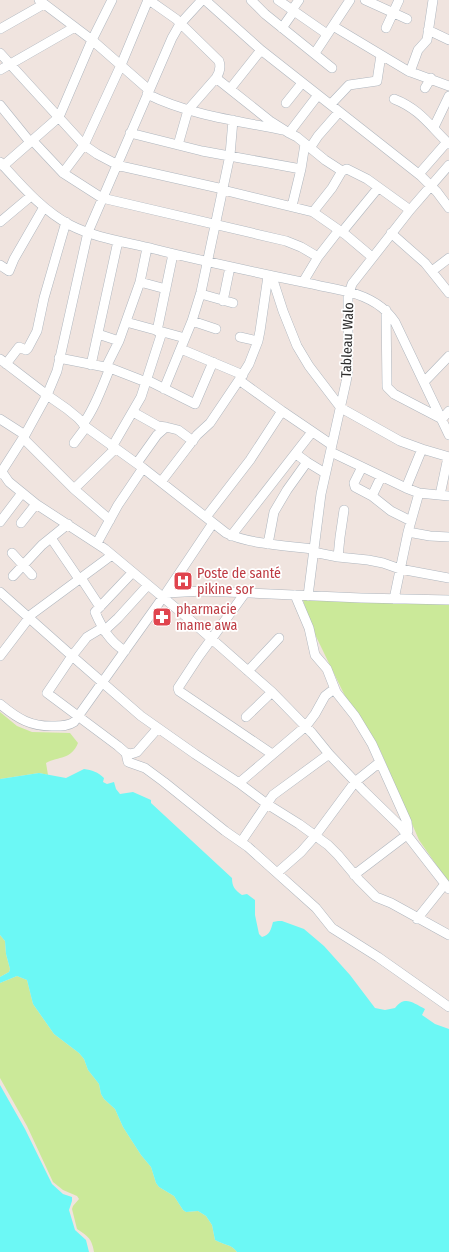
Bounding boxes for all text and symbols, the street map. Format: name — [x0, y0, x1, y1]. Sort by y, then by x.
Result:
street label: Tableau Walo — [338, 302, 357, 378]
place label: Poste de santé pikine sor — [197, 565, 281, 598]
hospital icon: Poste de santé pikine sor — [172, 570, 194, 592]
place label: pharmacie mame awa — [176, 601, 237, 634]
pharmacy icon: pharmacie mame awa — [151, 606, 173, 628]

